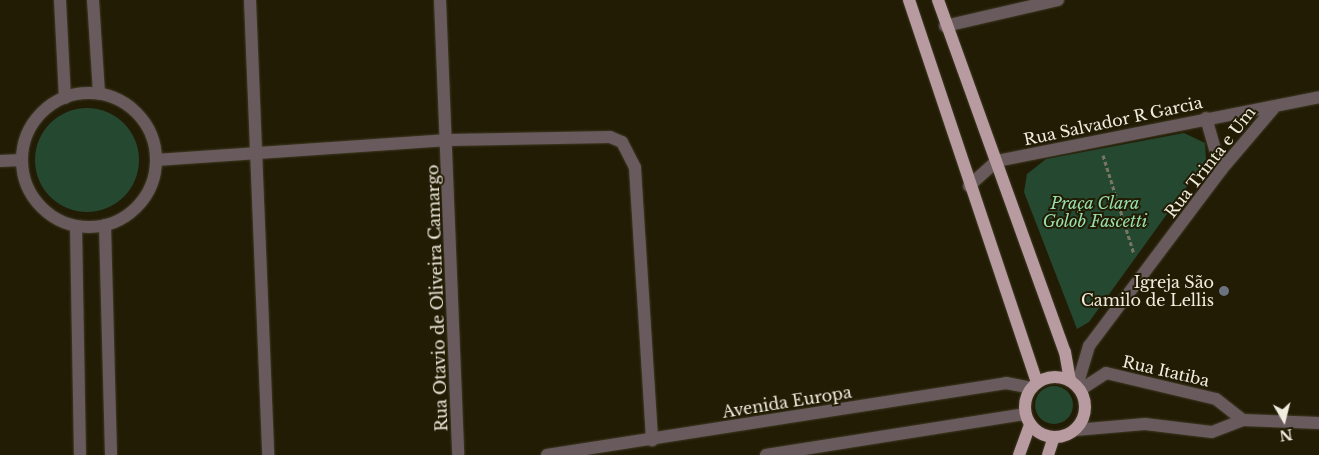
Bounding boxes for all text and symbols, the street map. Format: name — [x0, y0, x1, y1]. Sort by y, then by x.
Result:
street label: Rua Salvador R Garcia — [1021, 93, 1205, 149]
street label: Rua Trinta e Um — [1160, 102, 1260, 222]
street label: Rua Otavio de Oliveira Camargo — [423, 164, 451, 432]
park label: Praça Clara Golob Fascetti — [1043, 193, 1147, 231]
place label: Igreja São Camilo de Lellis — [1081, 272, 1214, 310]
marker: Igreja São Camilo de Lellis — [1218, 285, 1230, 297]
street label: Rua Itatiba — [1121, 352, 1211, 390]
street label: Avenida Europa — [721, 382, 853, 422]
north arrow — [1259, 395, 1309, 445]
text: N — [1278, 425, 1294, 445]

